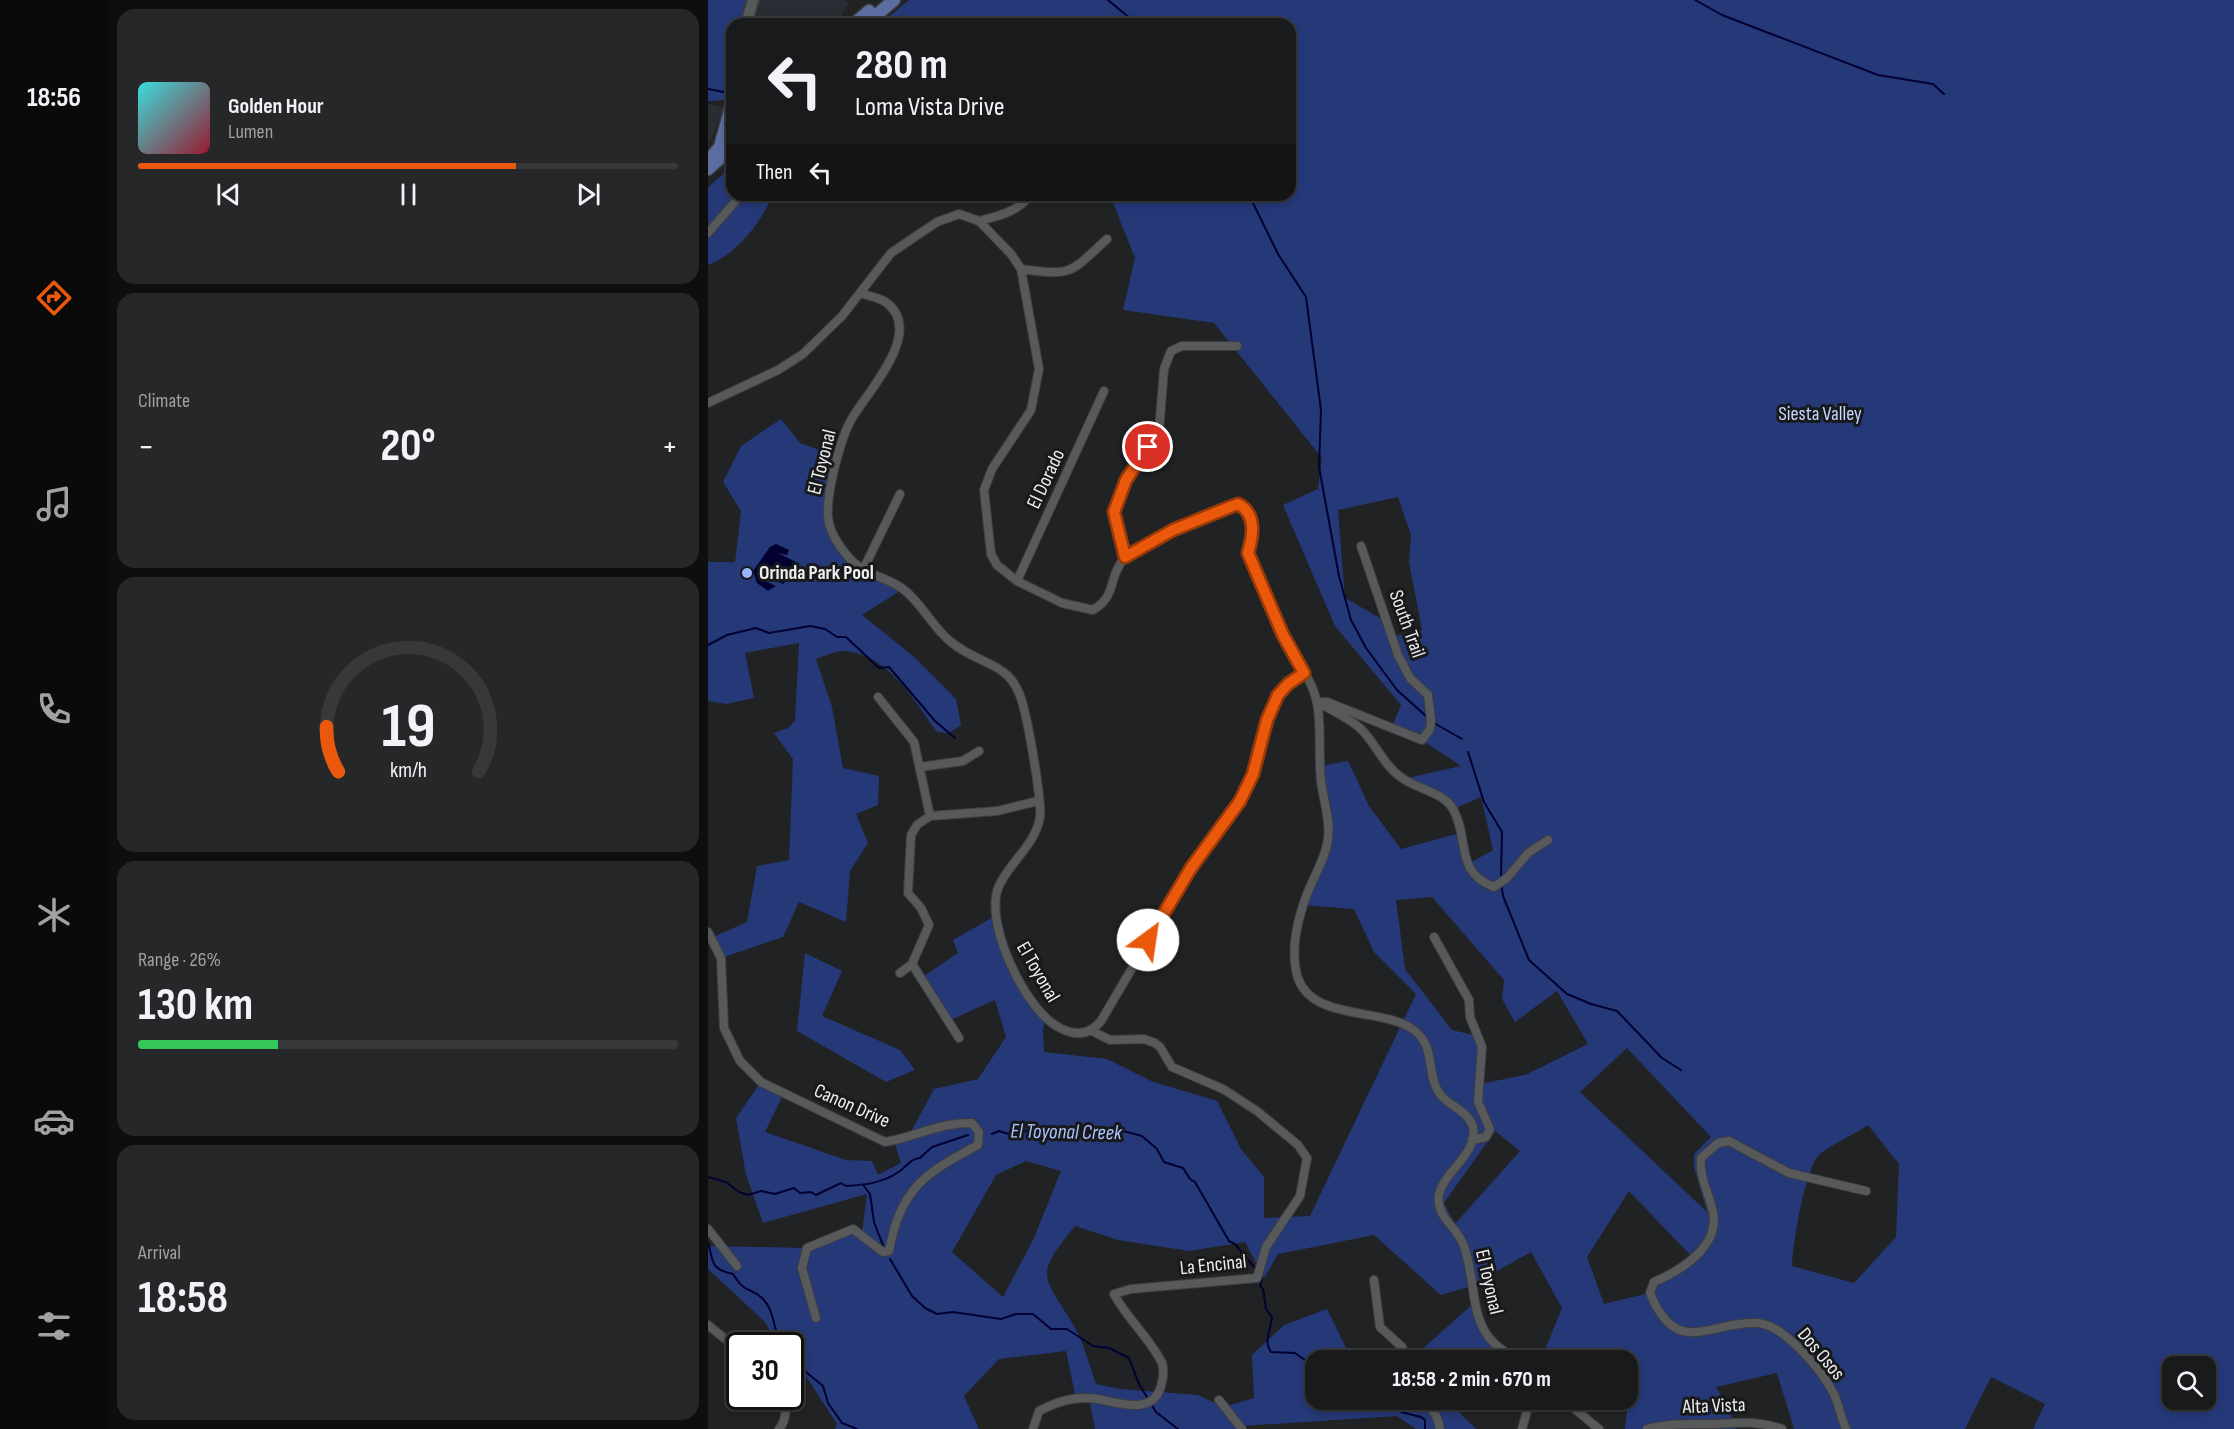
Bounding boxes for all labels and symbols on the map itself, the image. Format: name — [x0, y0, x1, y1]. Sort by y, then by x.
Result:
park label: Siesta Valley — [1778, 402, 1862, 426]
pin — [1122, 421, 1173, 472]
street label: El Toyonal — [802, 427, 842, 497]
street label: El Dorado — [1022, 445, 1070, 513]
place label: Orinda Park Pool — [759, 561, 874, 585]
marker: Orinda Park Pool — [740, 566, 754, 580]
street label: South Trail — [1384, 587, 1430, 661]
position arrow — [1116, 908, 1180, 972]
street label: El Toyonal — [1011, 937, 1065, 1007]
street label: Canon Drive — [810, 1079, 894, 1133]
water label: El Toyonal Creek — [1010, 1119, 1123, 1145]
street label: El Toyonal — [1470, 1247, 1508, 1317]
street label: La Encinal — [1179, 1250, 1247, 1280]
street label: Dos Osos — [1792, 1323, 1850, 1385]
speed limit sign: 30 — [726, 1332, 804, 1410]
street label: Alta Vista — [1681, 1393, 1746, 1419]

